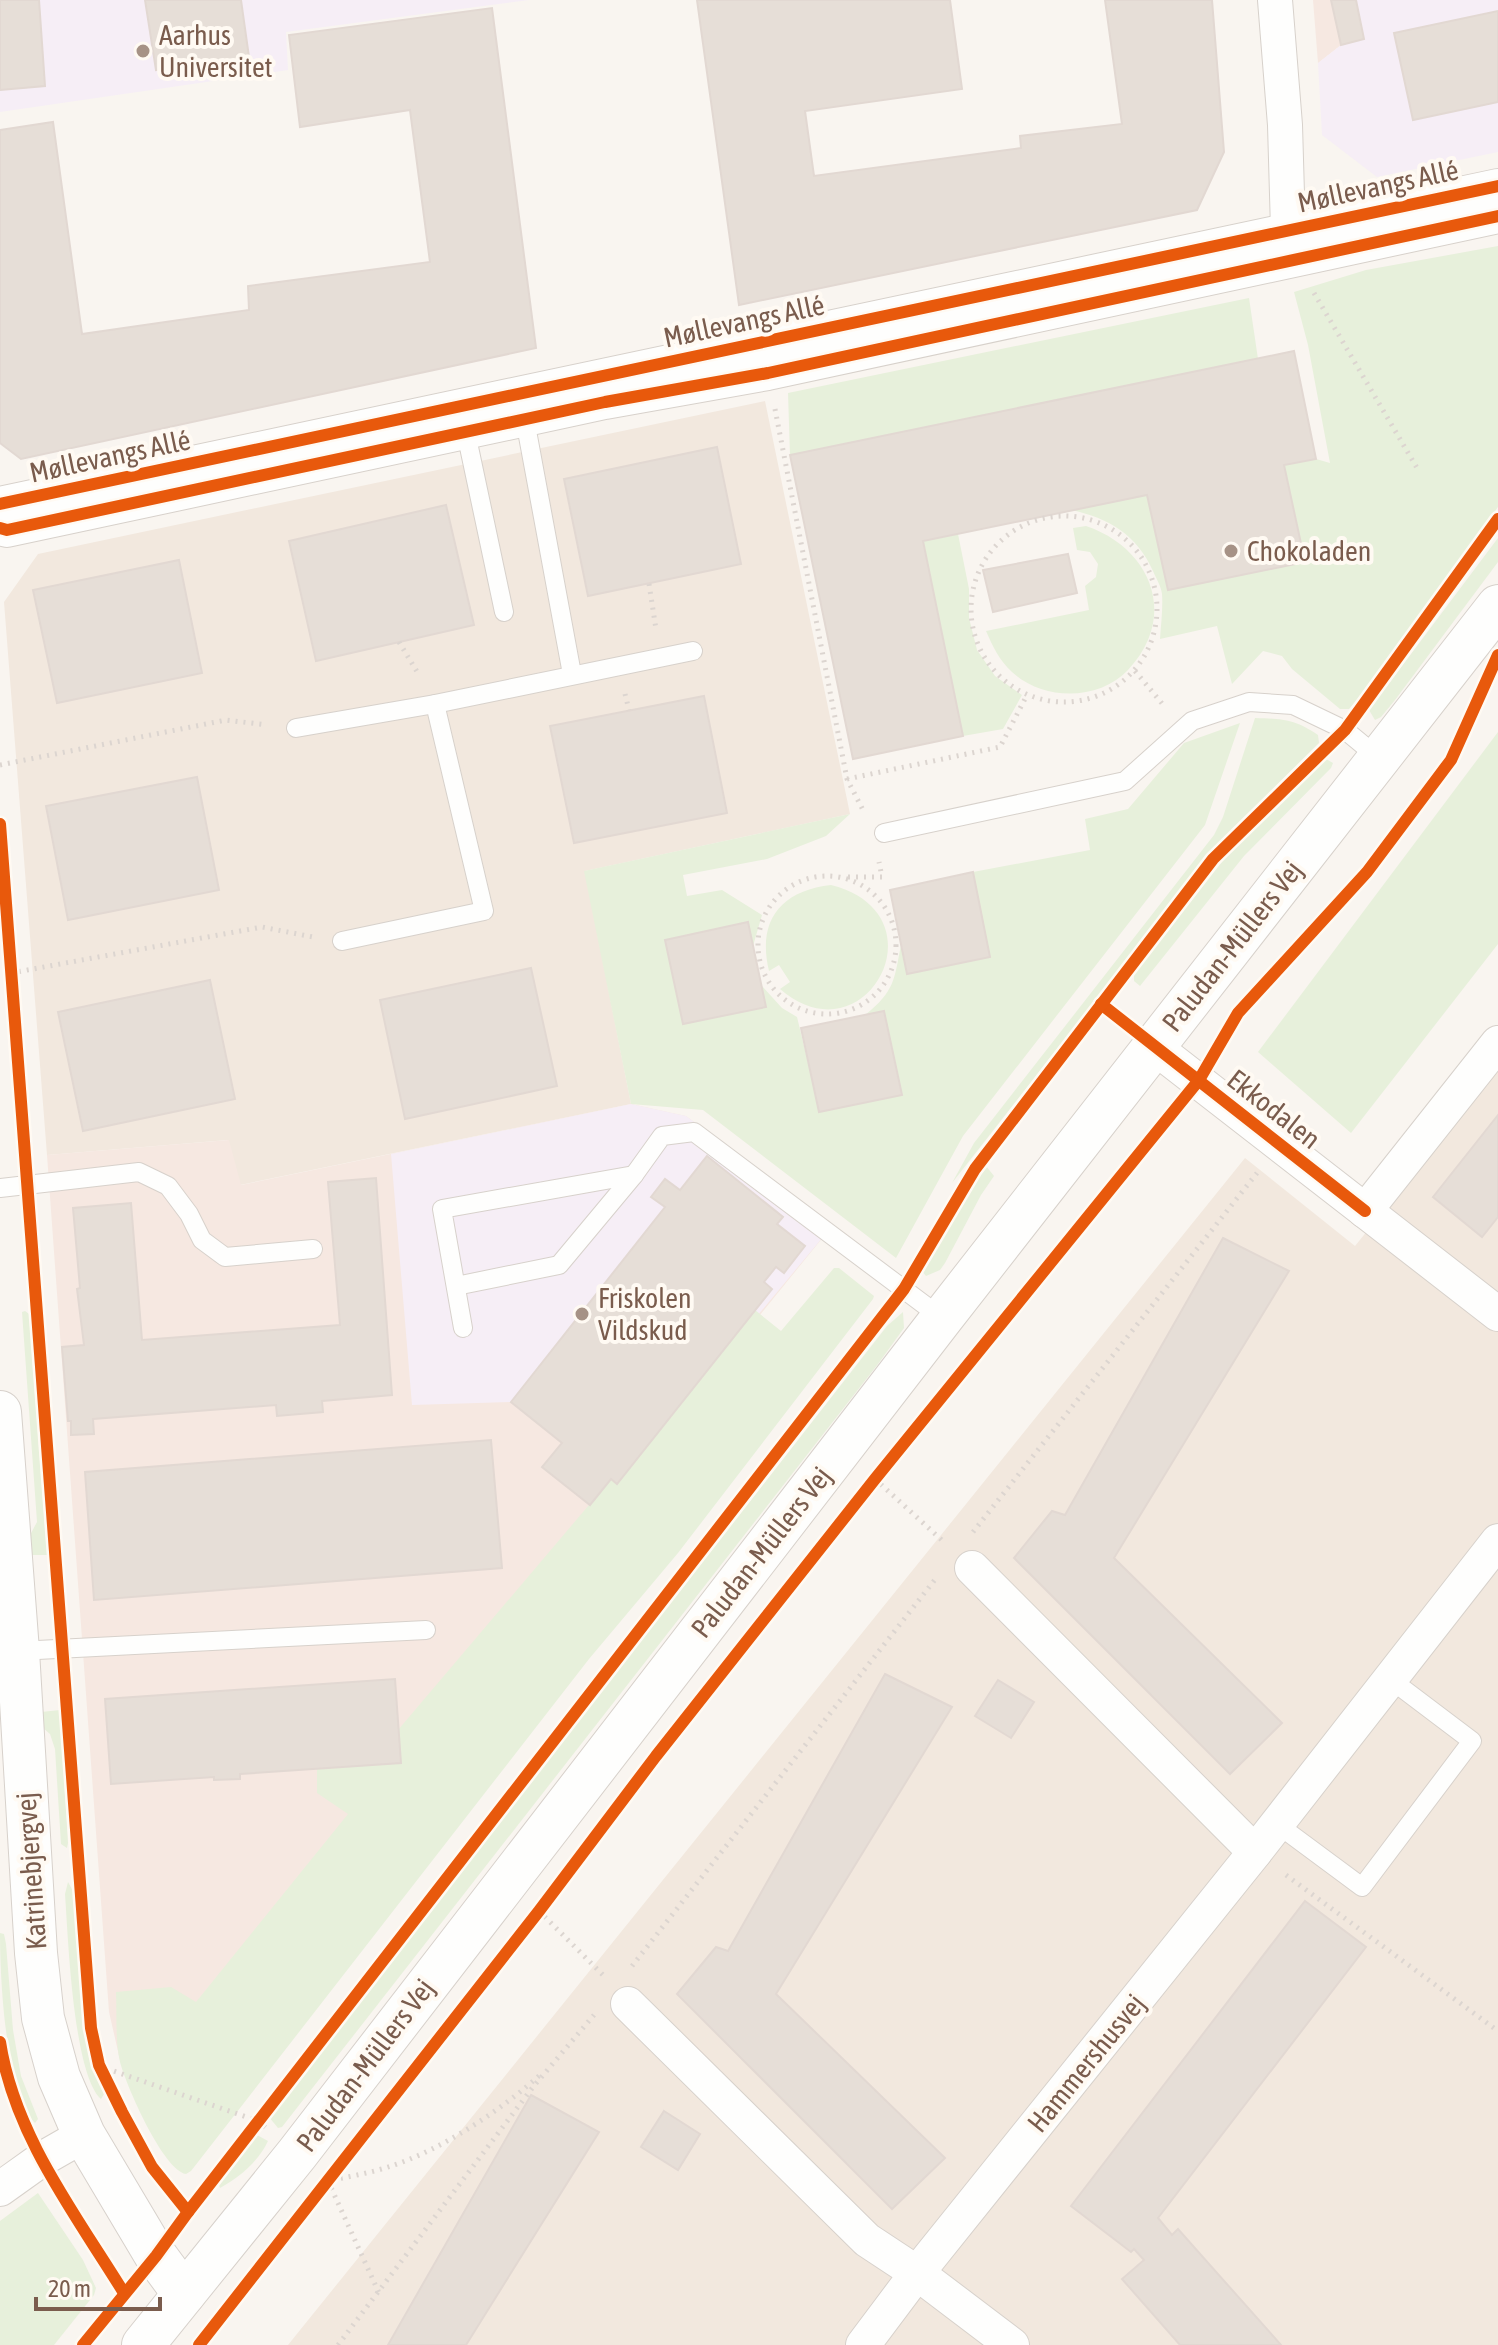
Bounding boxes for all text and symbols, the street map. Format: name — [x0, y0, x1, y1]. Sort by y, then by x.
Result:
place label: Aarhus Universitet — [159, 19, 273, 83]
marker: Aarhus Universitet — [134, 42, 152, 60]
street label: Møllevangs Allé — [1295, 153, 1461, 219]
street label: Møllevangs Allé — [661, 288, 827, 354]
street label: Møllevangs Allé — [27, 423, 193, 489]
place label: Chokoladen — [1247, 535, 1371, 567]
marker: Chokoladen — [1222, 542, 1240, 560]
street label: Paludan-Müllers Vej — [1155, 854, 1309, 1038]
street label: Ekkodalen — [1221, 1063, 1327, 1155]
place label: Friskolen Vildskud — [598, 1282, 692, 1346]
marker: Friskolen Vildskud — [573, 1305, 591, 1323]
street label: Paludan-Müllers Vej — [684, 1460, 838, 1644]
street label: Katrinebjergvej — [10, 1791, 52, 1951]
street label: Paludan-Müllers Vej — [290, 1972, 440, 2158]
street label: Hammershusvej — [1021, 1988, 1151, 2138]
scale bar — [36, 2261, 160, 2311]
text: 20 m — [48, 2275, 91, 2302]

